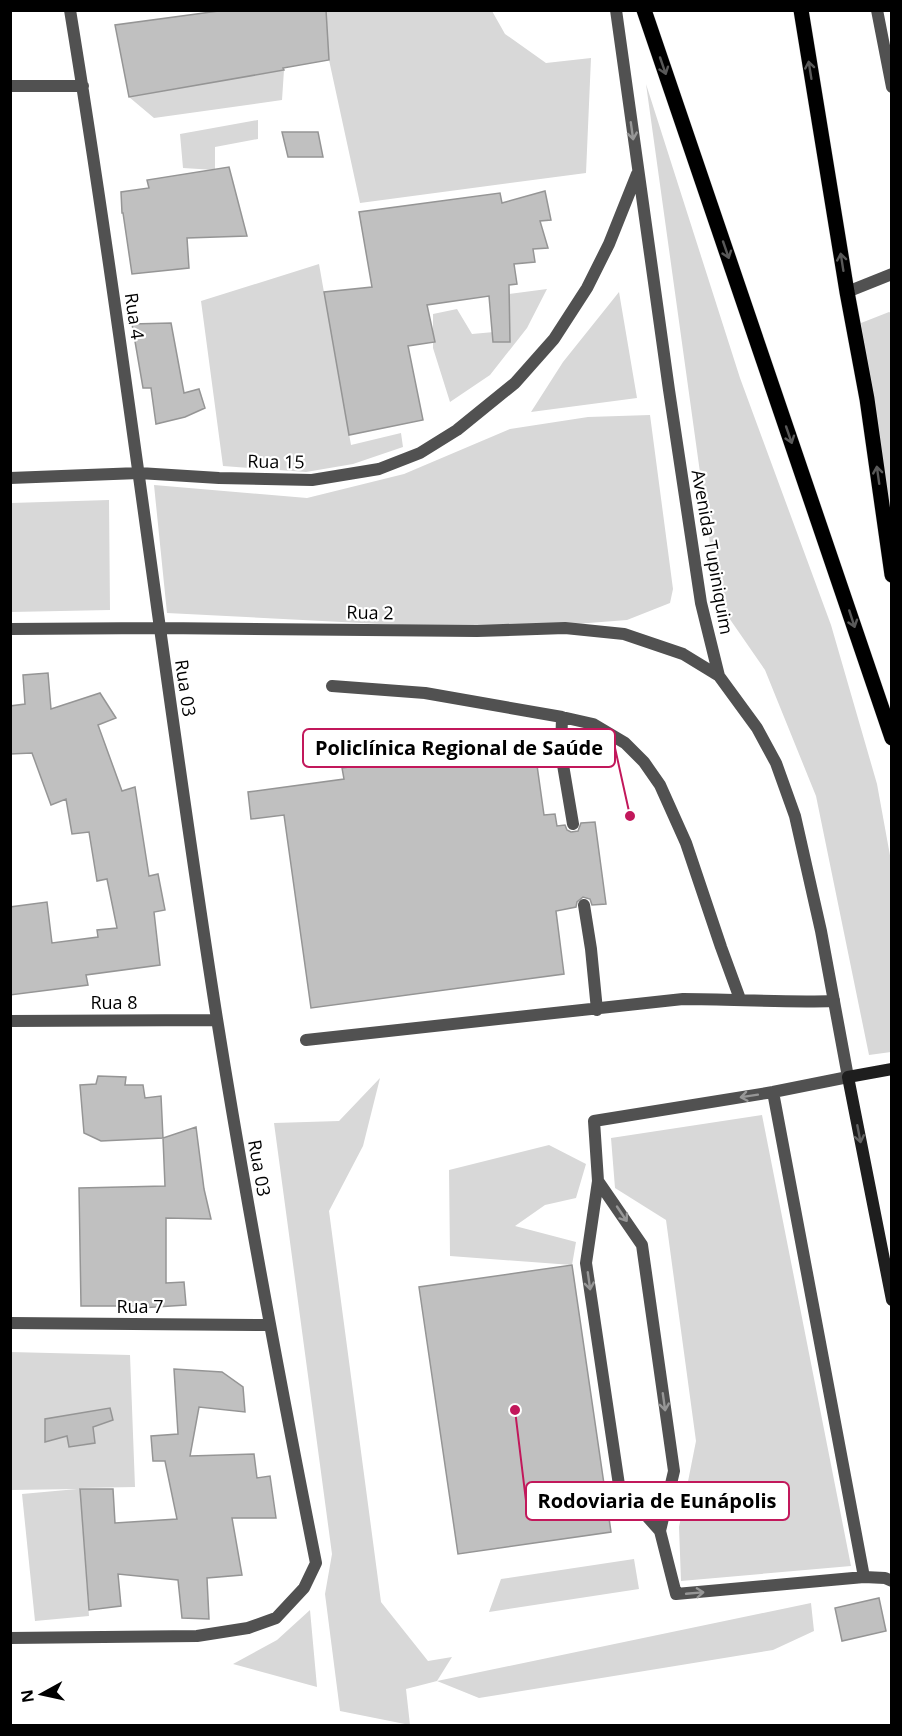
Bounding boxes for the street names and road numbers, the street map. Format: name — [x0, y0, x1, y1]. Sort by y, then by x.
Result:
street label: Rua 4 — [120, 291, 150, 341]
street label: Rua 15 — [247, 449, 305, 473]
street label: Avenida Tupiniquim — [687, 468, 739, 636]
street label: Rua 2 — [346, 600, 394, 624]
street label: Rua 03 — [170, 658, 202, 718]
street label: Rua 8 — [90, 990, 138, 1014]
street label: Rua 03 — [243, 1138, 277, 1198]
street label: Rua 7 — [116, 1294, 164, 1318]

